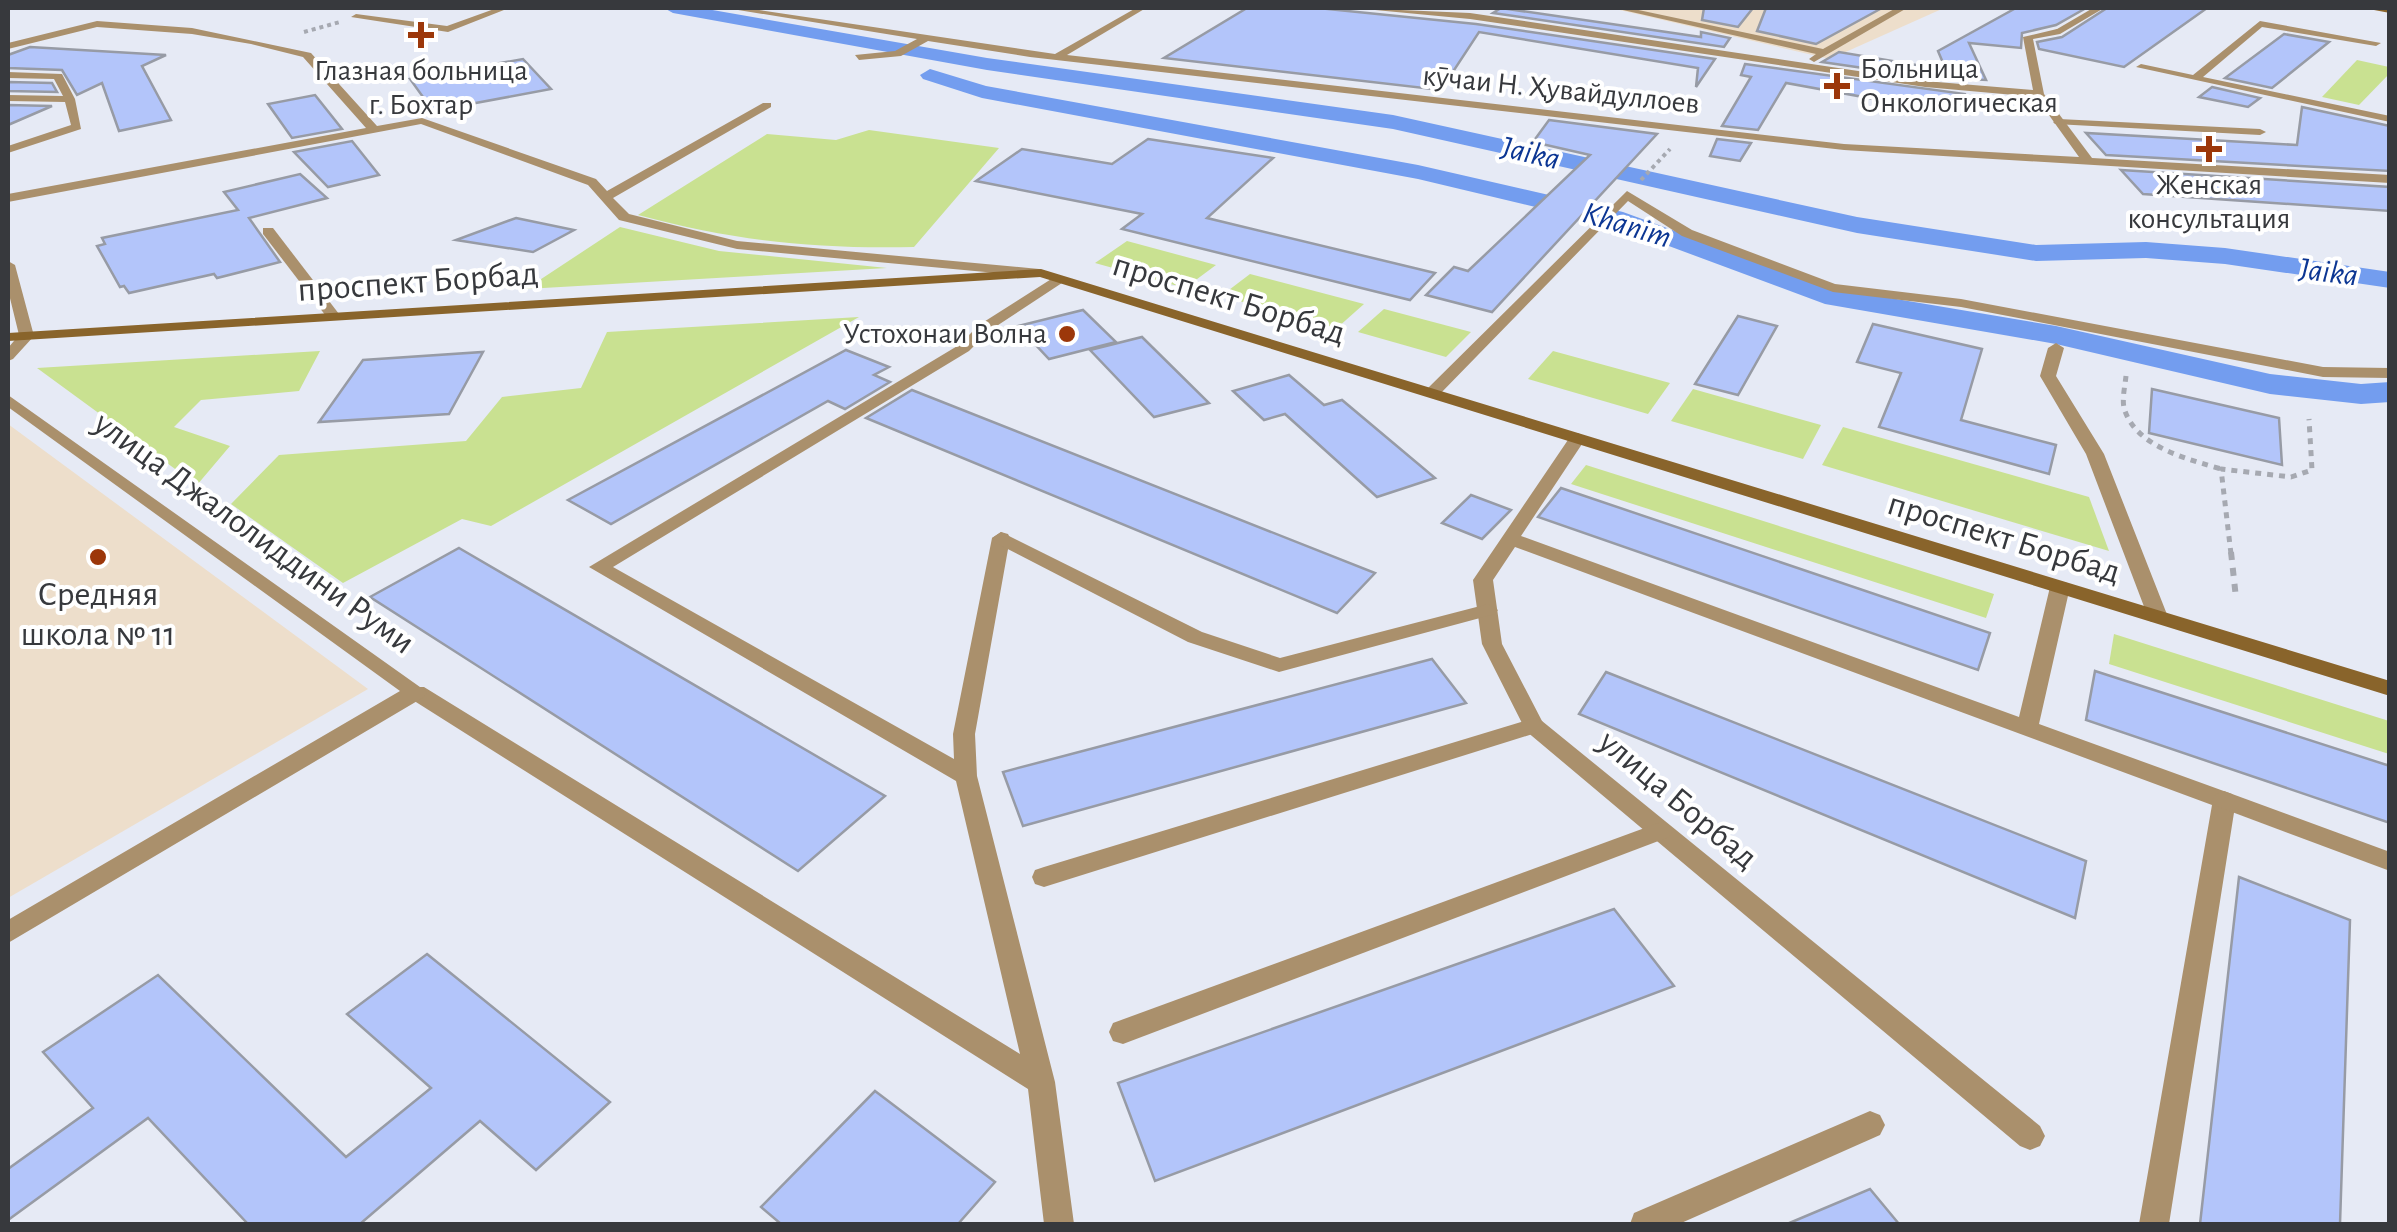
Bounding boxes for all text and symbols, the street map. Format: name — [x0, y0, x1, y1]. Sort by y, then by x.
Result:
marker: Глазная больница г. Бохтар — [408, 22, 434, 48]
place label: Больница Онкологическая — [1860, 54, 2058, 118]
place label: Глазная больница г. Бохтар — [314, 56, 528, 120]
street label: кӯчаи Н. Ҳувайдуллоев — [1421, 61, 1701, 119]
marker: Больница Онкологическая — [1824, 73, 1850, 99]
water label: Jaika — [1498, 131, 1563, 175]
marker: Женская консультация — [2196, 136, 2222, 162]
place label: Женская консультация — [2128, 170, 2291, 234]
water label: Khanim — [1579, 196, 1675, 254]
street label: проспект Борбад — [1108, 247, 1350, 351]
water label: Jaika — [2297, 252, 2360, 291]
street label: проспект Борбад — [296, 256, 540, 308]
place label: Устохонаи Волна — [843, 319, 1047, 349]
marker: Устохонаи Волна — [1056, 323, 1078, 345]
street label: улица Джалолиддини Руми — [87, 405, 421, 661]
street label: проспект Борбад — [1883, 486, 2125, 590]
marker: Средняя школа № 11 — [87, 546, 109, 568]
place label: Средняя школа № 11 — [20, 577, 176, 652]
street label: улица Борбад — [1591, 723, 1764, 876]

